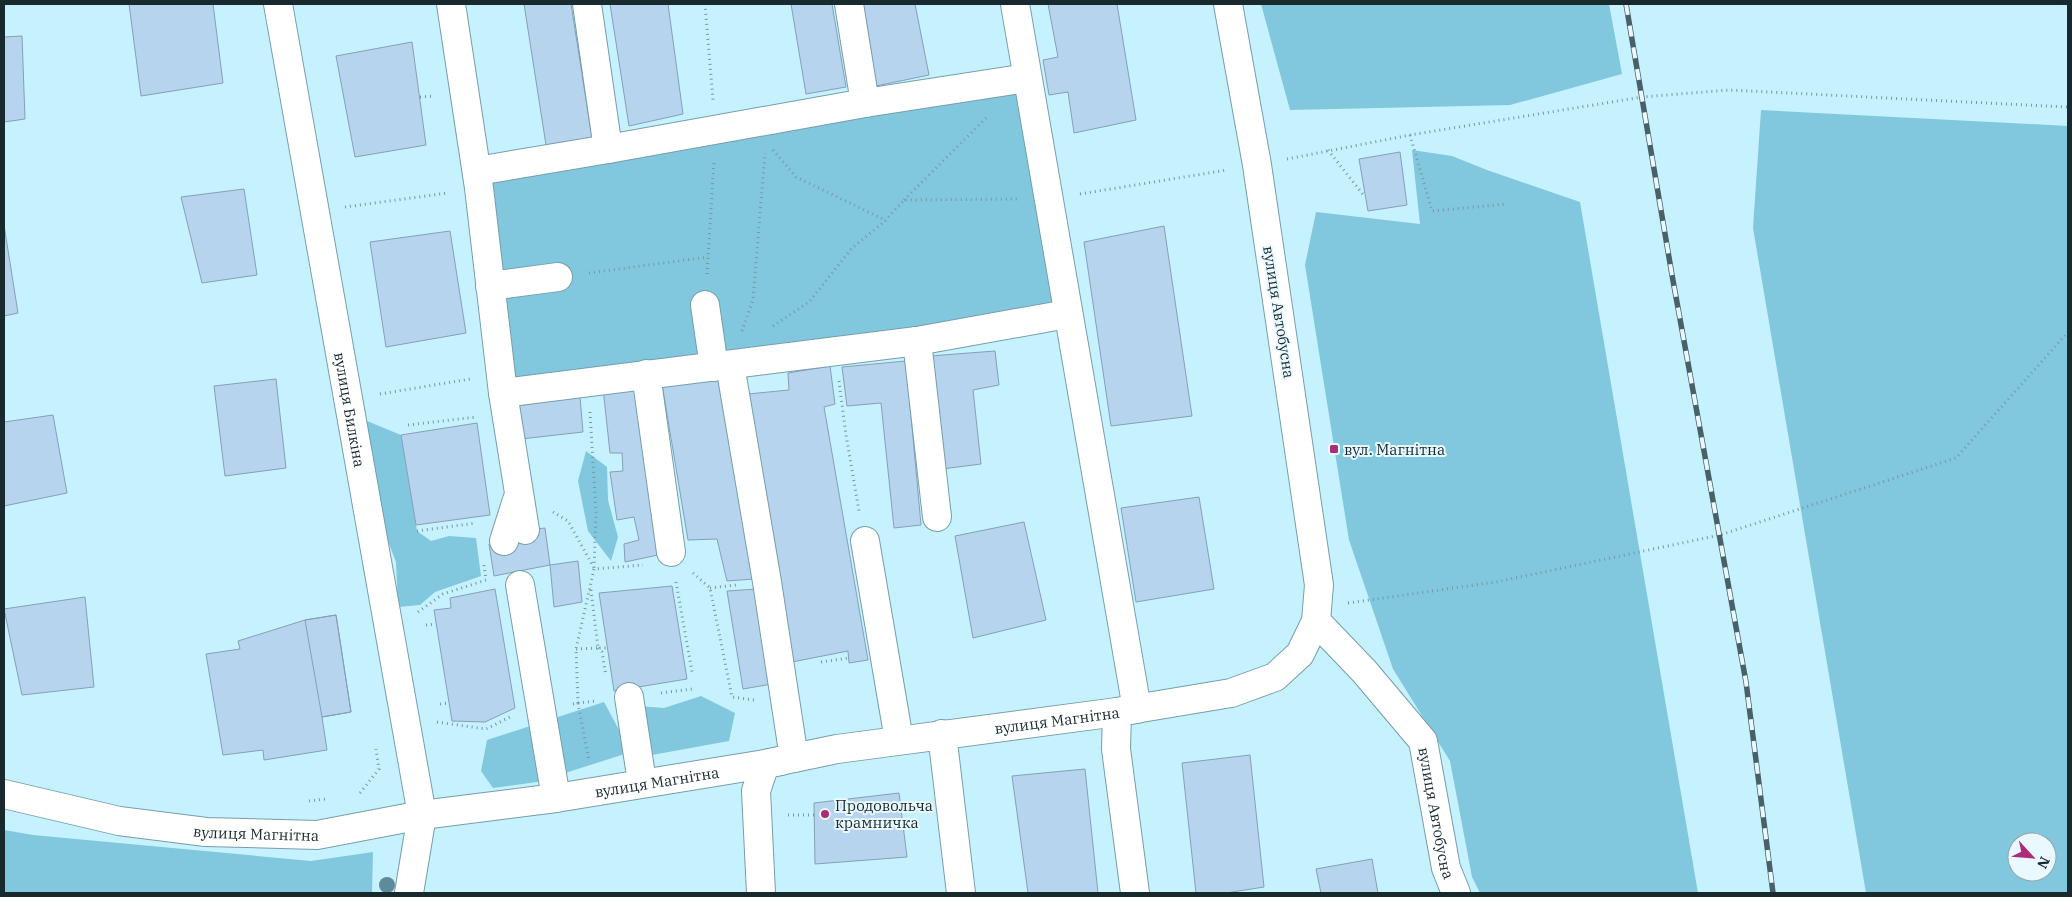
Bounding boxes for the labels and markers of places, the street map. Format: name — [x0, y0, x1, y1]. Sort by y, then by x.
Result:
place label: вул. Магнітна — [1344, 440, 1445, 459]
marker: вул. Магнітна — [1328, 443, 1340, 455]
place label: Продовольча крамничка — [835, 796, 933, 832]
marker: Продовольча крамничка — [819, 808, 831, 820]

